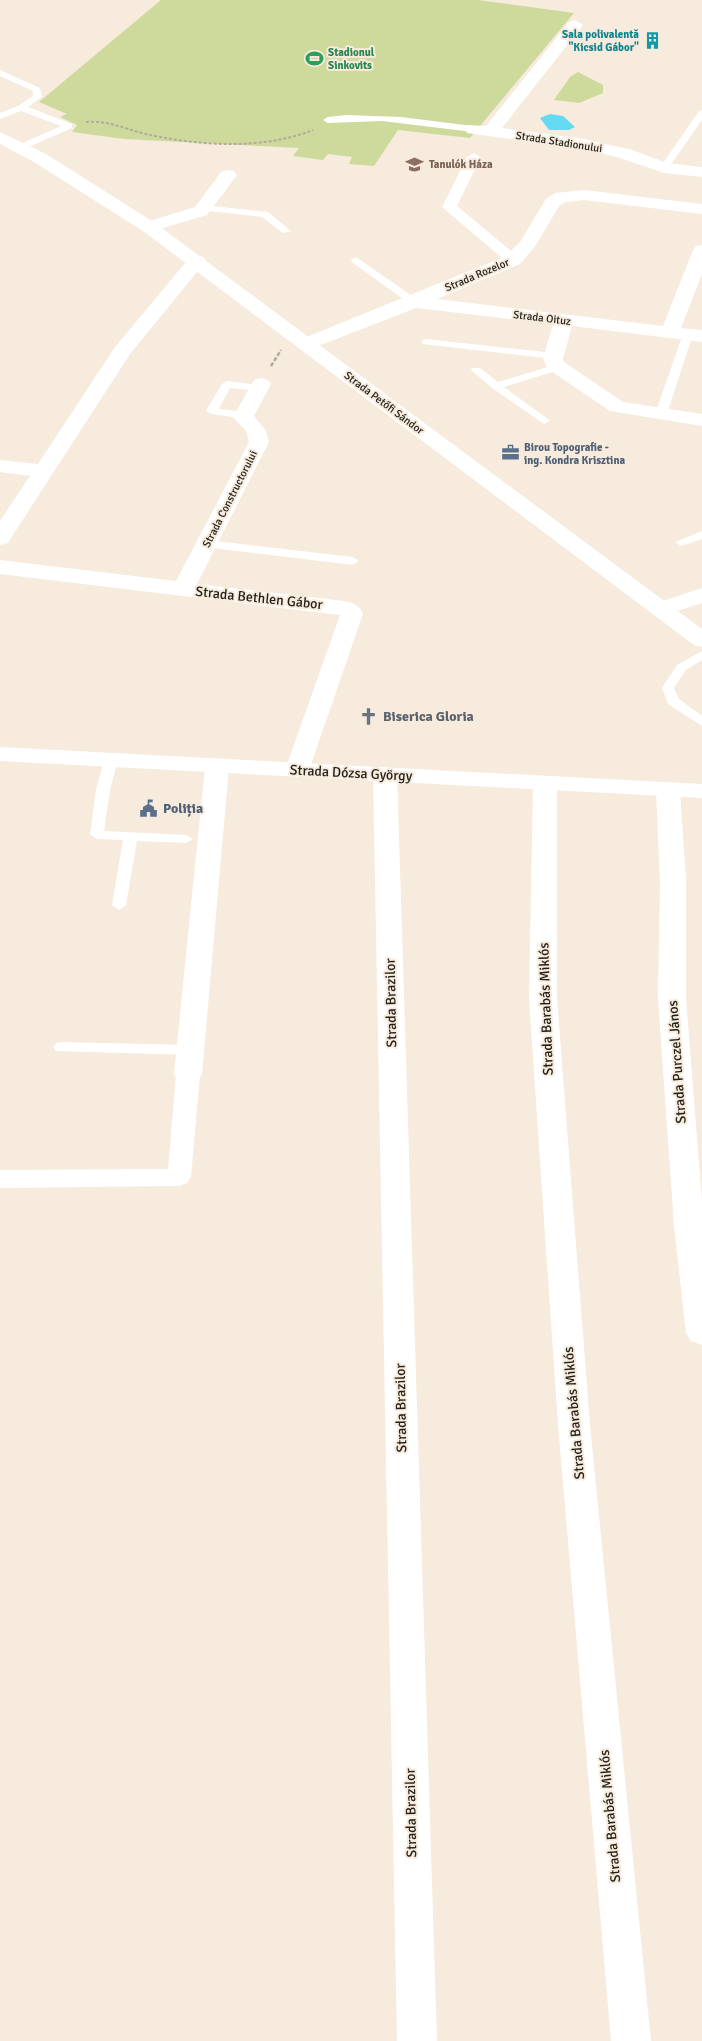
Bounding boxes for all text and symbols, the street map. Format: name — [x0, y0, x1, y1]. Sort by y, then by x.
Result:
place label: Sala polivalentă "Kicsid Gábor" — [562, 28, 639, 54]
building icon: Sala polivalentă "Kicsid Gábor" — [643, 30, 663, 50]
place label: Stadionul Sinkovits — [328, 46, 375, 72]
sports icon: Stadionul Sinkovits — [304, 48, 324, 68]
street label: Strada Stadionului — [515, 129, 603, 155]
school or university icon: Tanulók Háza — [405, 154, 425, 174]
place label: Tanulók Háza — [429, 158, 493, 171]
street label: Strada Rozelor — [443, 256, 511, 294]
street label: Strada Oituz — [512, 308, 572, 328]
street label: Strada Petőfi Sándor — [342, 369, 426, 437]
place label: Birou Topografie - ing. Kondra Krisztina — [524, 441, 625, 467]
office icon: Birou Topografie - ing. Kondra Krisztina — [500, 443, 520, 463]
street label: Strada Constructorului — [200, 448, 260, 550]
street label: Strada Bethlen Gábor — [194, 583, 324, 613]
church icon: Biserica Gloria — [359, 706, 379, 726]
place label: Biserica Gloria — [383, 708, 474, 725]
street label: Strada Dózsa György — [289, 761, 413, 785]
public building icon: Poliția — [139, 798, 159, 818]
place label: Poliția — [163, 800, 203, 817]
street label: Strada Barabás Miklós — [535, 942, 557, 1076]
street label: Strada Brazilor — [382, 957, 400, 1048]
street label: Strada Purczel János — [664, 1000, 690, 1124]
street label: Strada Barabás Miklós — [560, 1346, 588, 1480]
street label: Strada Brazilor — [392, 1362, 410, 1453]
street label: Strada Barabás Miklós — [596, 1749, 624, 1883]
street label: Strada Brazilor — [402, 1767, 420, 1858]

